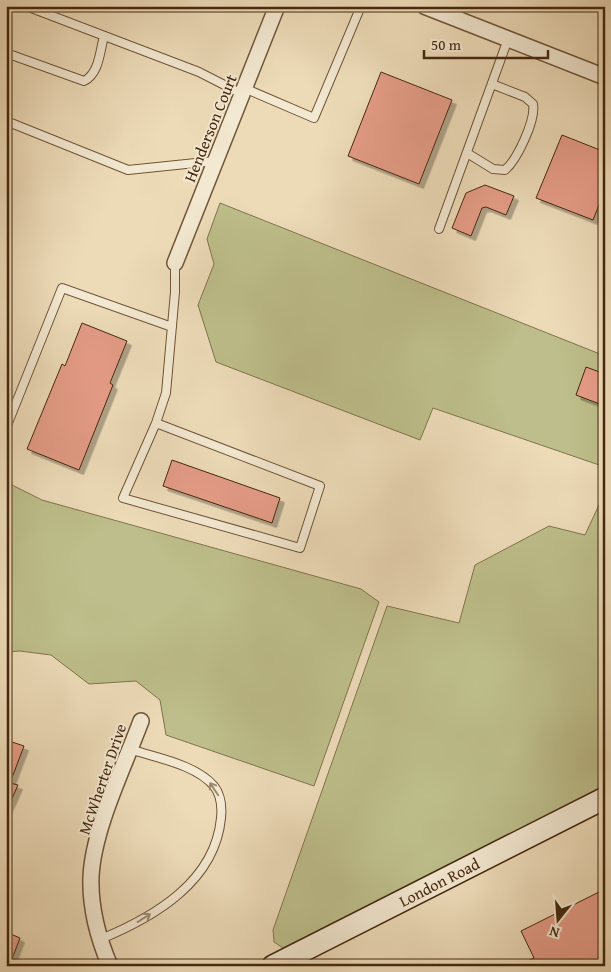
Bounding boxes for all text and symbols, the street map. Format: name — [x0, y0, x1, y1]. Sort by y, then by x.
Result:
scale bar — [424, 28, 547, 60]
text: 50 m — [431, 34, 462, 55]
street label: Henderson Court — [177, 70, 243, 186]
street label: McWherter Drive — [72, 720, 132, 838]
one-way arrow — [209, 782, 219, 796]
street label: London Road — [395, 851, 484, 913]
north arrow — [534, 894, 584, 944]
one-way arrow — [137, 912, 151, 922]
text: N — [546, 921, 562, 943]

